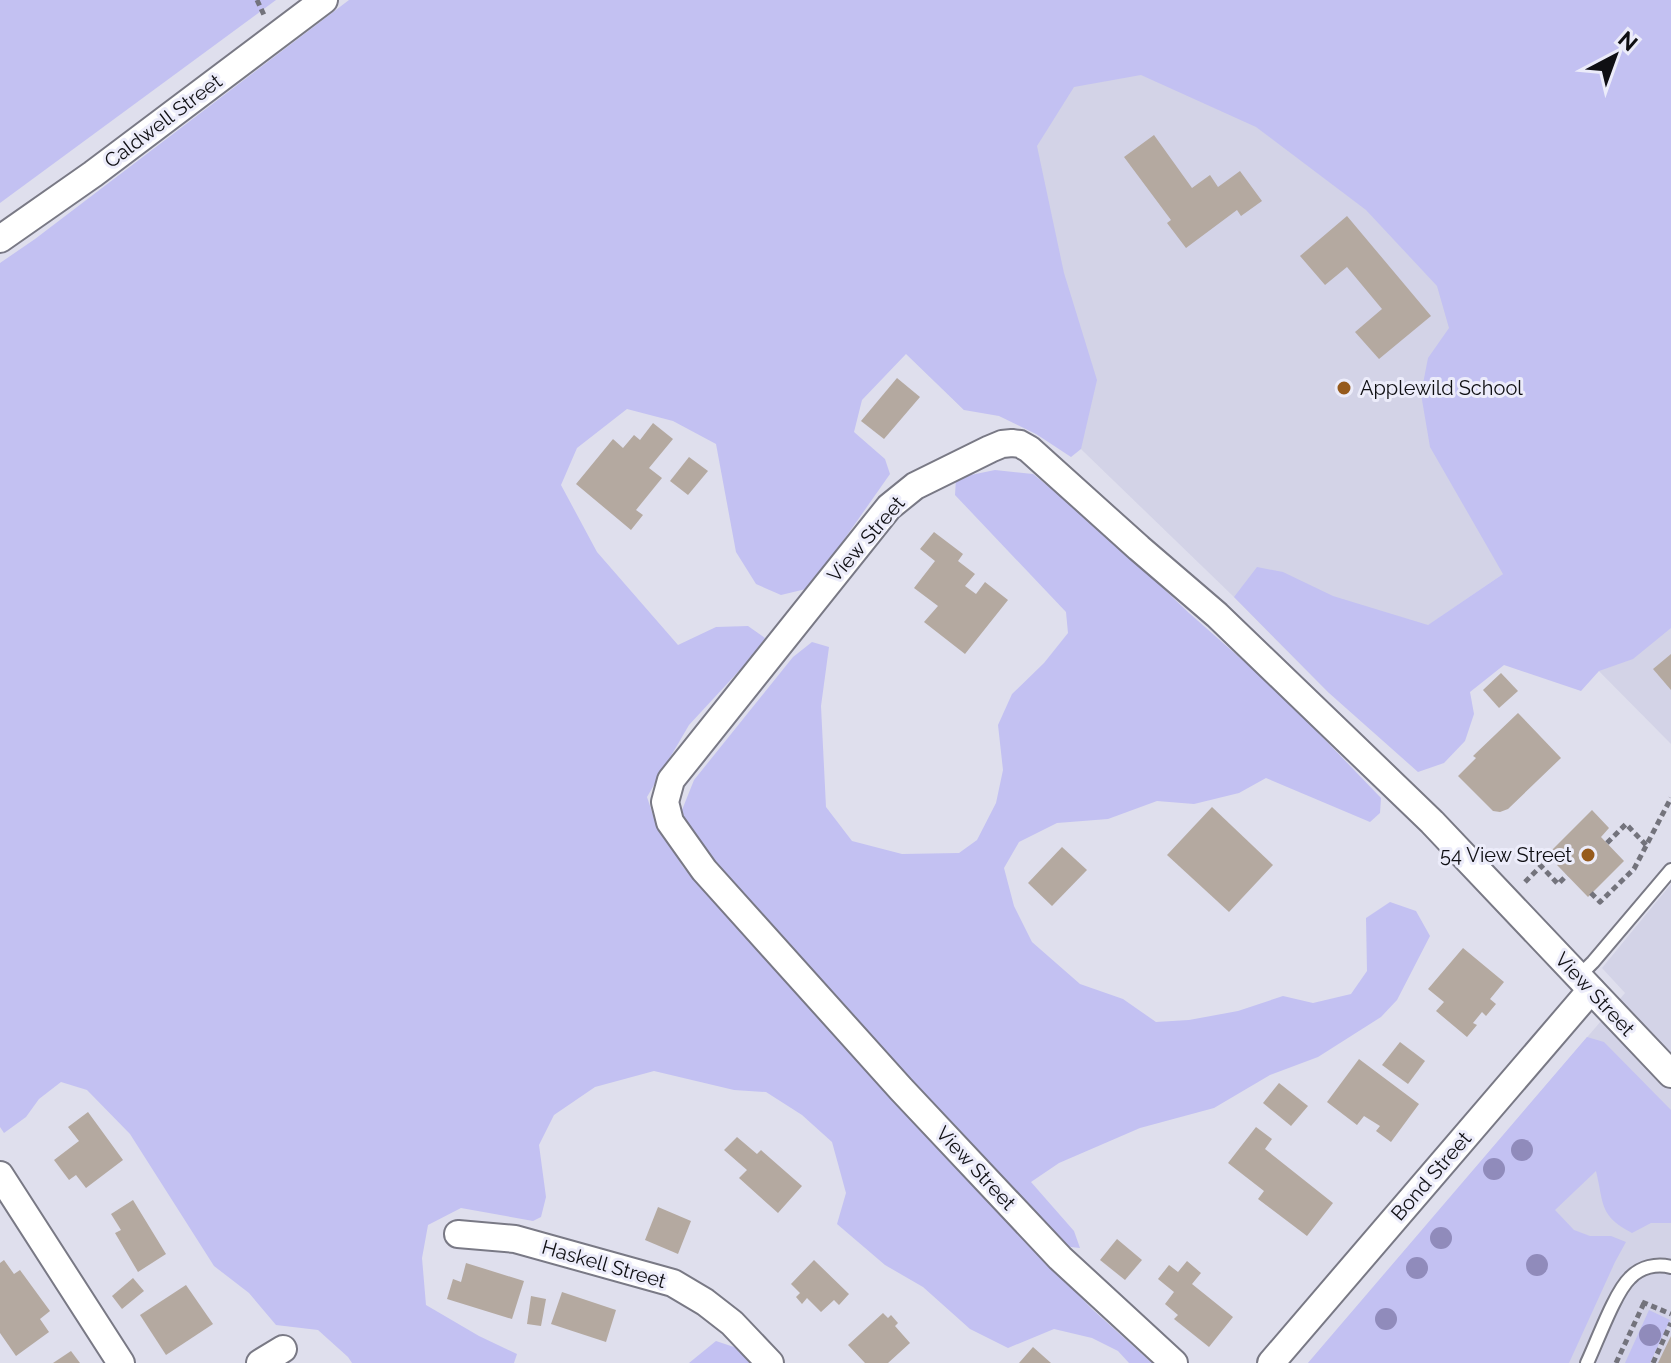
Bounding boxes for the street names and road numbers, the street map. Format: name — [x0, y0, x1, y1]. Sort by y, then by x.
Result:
street label: Caldwell Street — [99, 69, 227, 173]
street label: View Street — [822, 491, 910, 587]
street label: View Street — [1550, 947, 1640, 1041]
street label: View Street — [931, 1121, 1021, 1215]
street label: Bond Street — [1386, 1126, 1476, 1225]
street label: Haskell Street — [539, 1235, 669, 1293]

